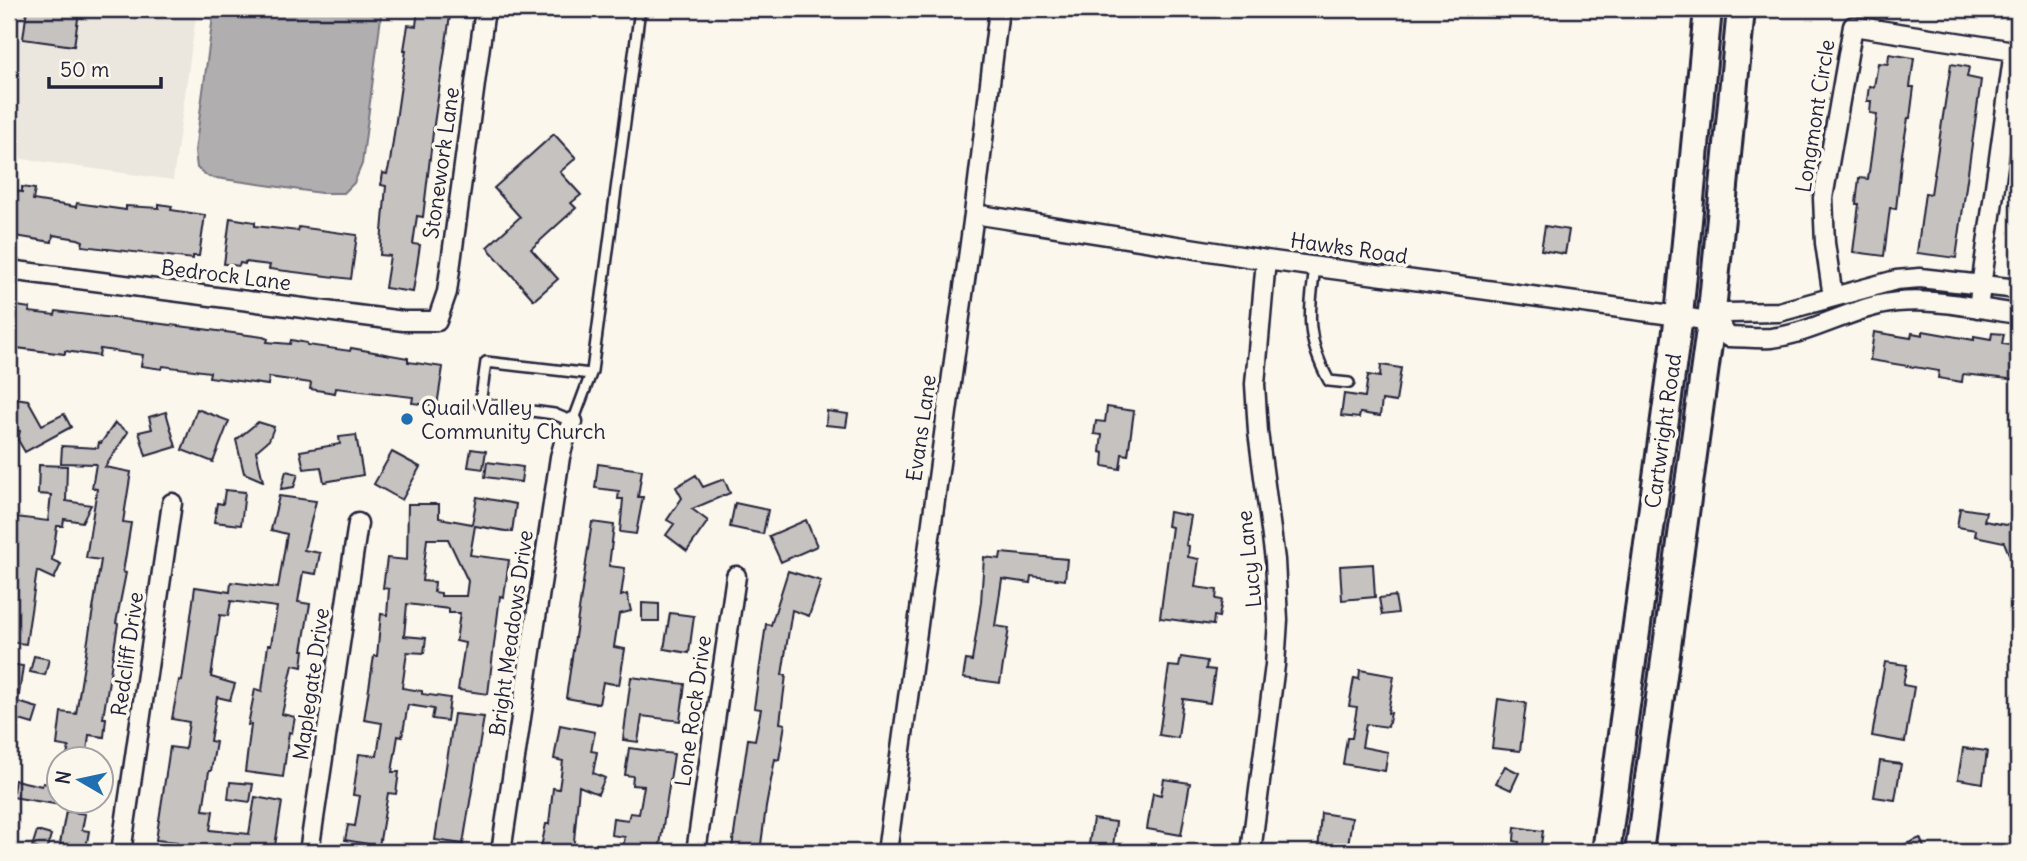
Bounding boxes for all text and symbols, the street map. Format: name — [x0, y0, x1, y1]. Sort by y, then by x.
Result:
street label: Longmont Circle — [1790, 37, 1840, 195]
scale bar — [49, 46, 161, 90]
text: 50 m — [60, 56, 109, 83]
street label: Stonework Lane — [417, 85, 465, 241]
street label: Hawks Road — [1289, 226, 1409, 270]
street label: Bedrock Lane — [159, 254, 293, 296]
street label: Cartwright Road — [1639, 352, 1687, 510]
street label: Evans Lane — [900, 373, 942, 483]
place label: Quail Valley Community Church — [421, 394, 606, 445]
marker: Quail Valley Community Church — [399, 411, 415, 427]
street label: Lucy Lane — [1230, 509, 1268, 609]
street label: Bright Meadows Drive — [483, 528, 539, 738]
street label: Redcliff Drive — [105, 590, 149, 718]
street label: Maplegate Drive — [287, 606, 335, 762]
street label: Lone Rock Drive — [669, 634, 717, 788]
north arrow — [46, 746, 116, 816]
text: N — [50, 769, 76, 786]

